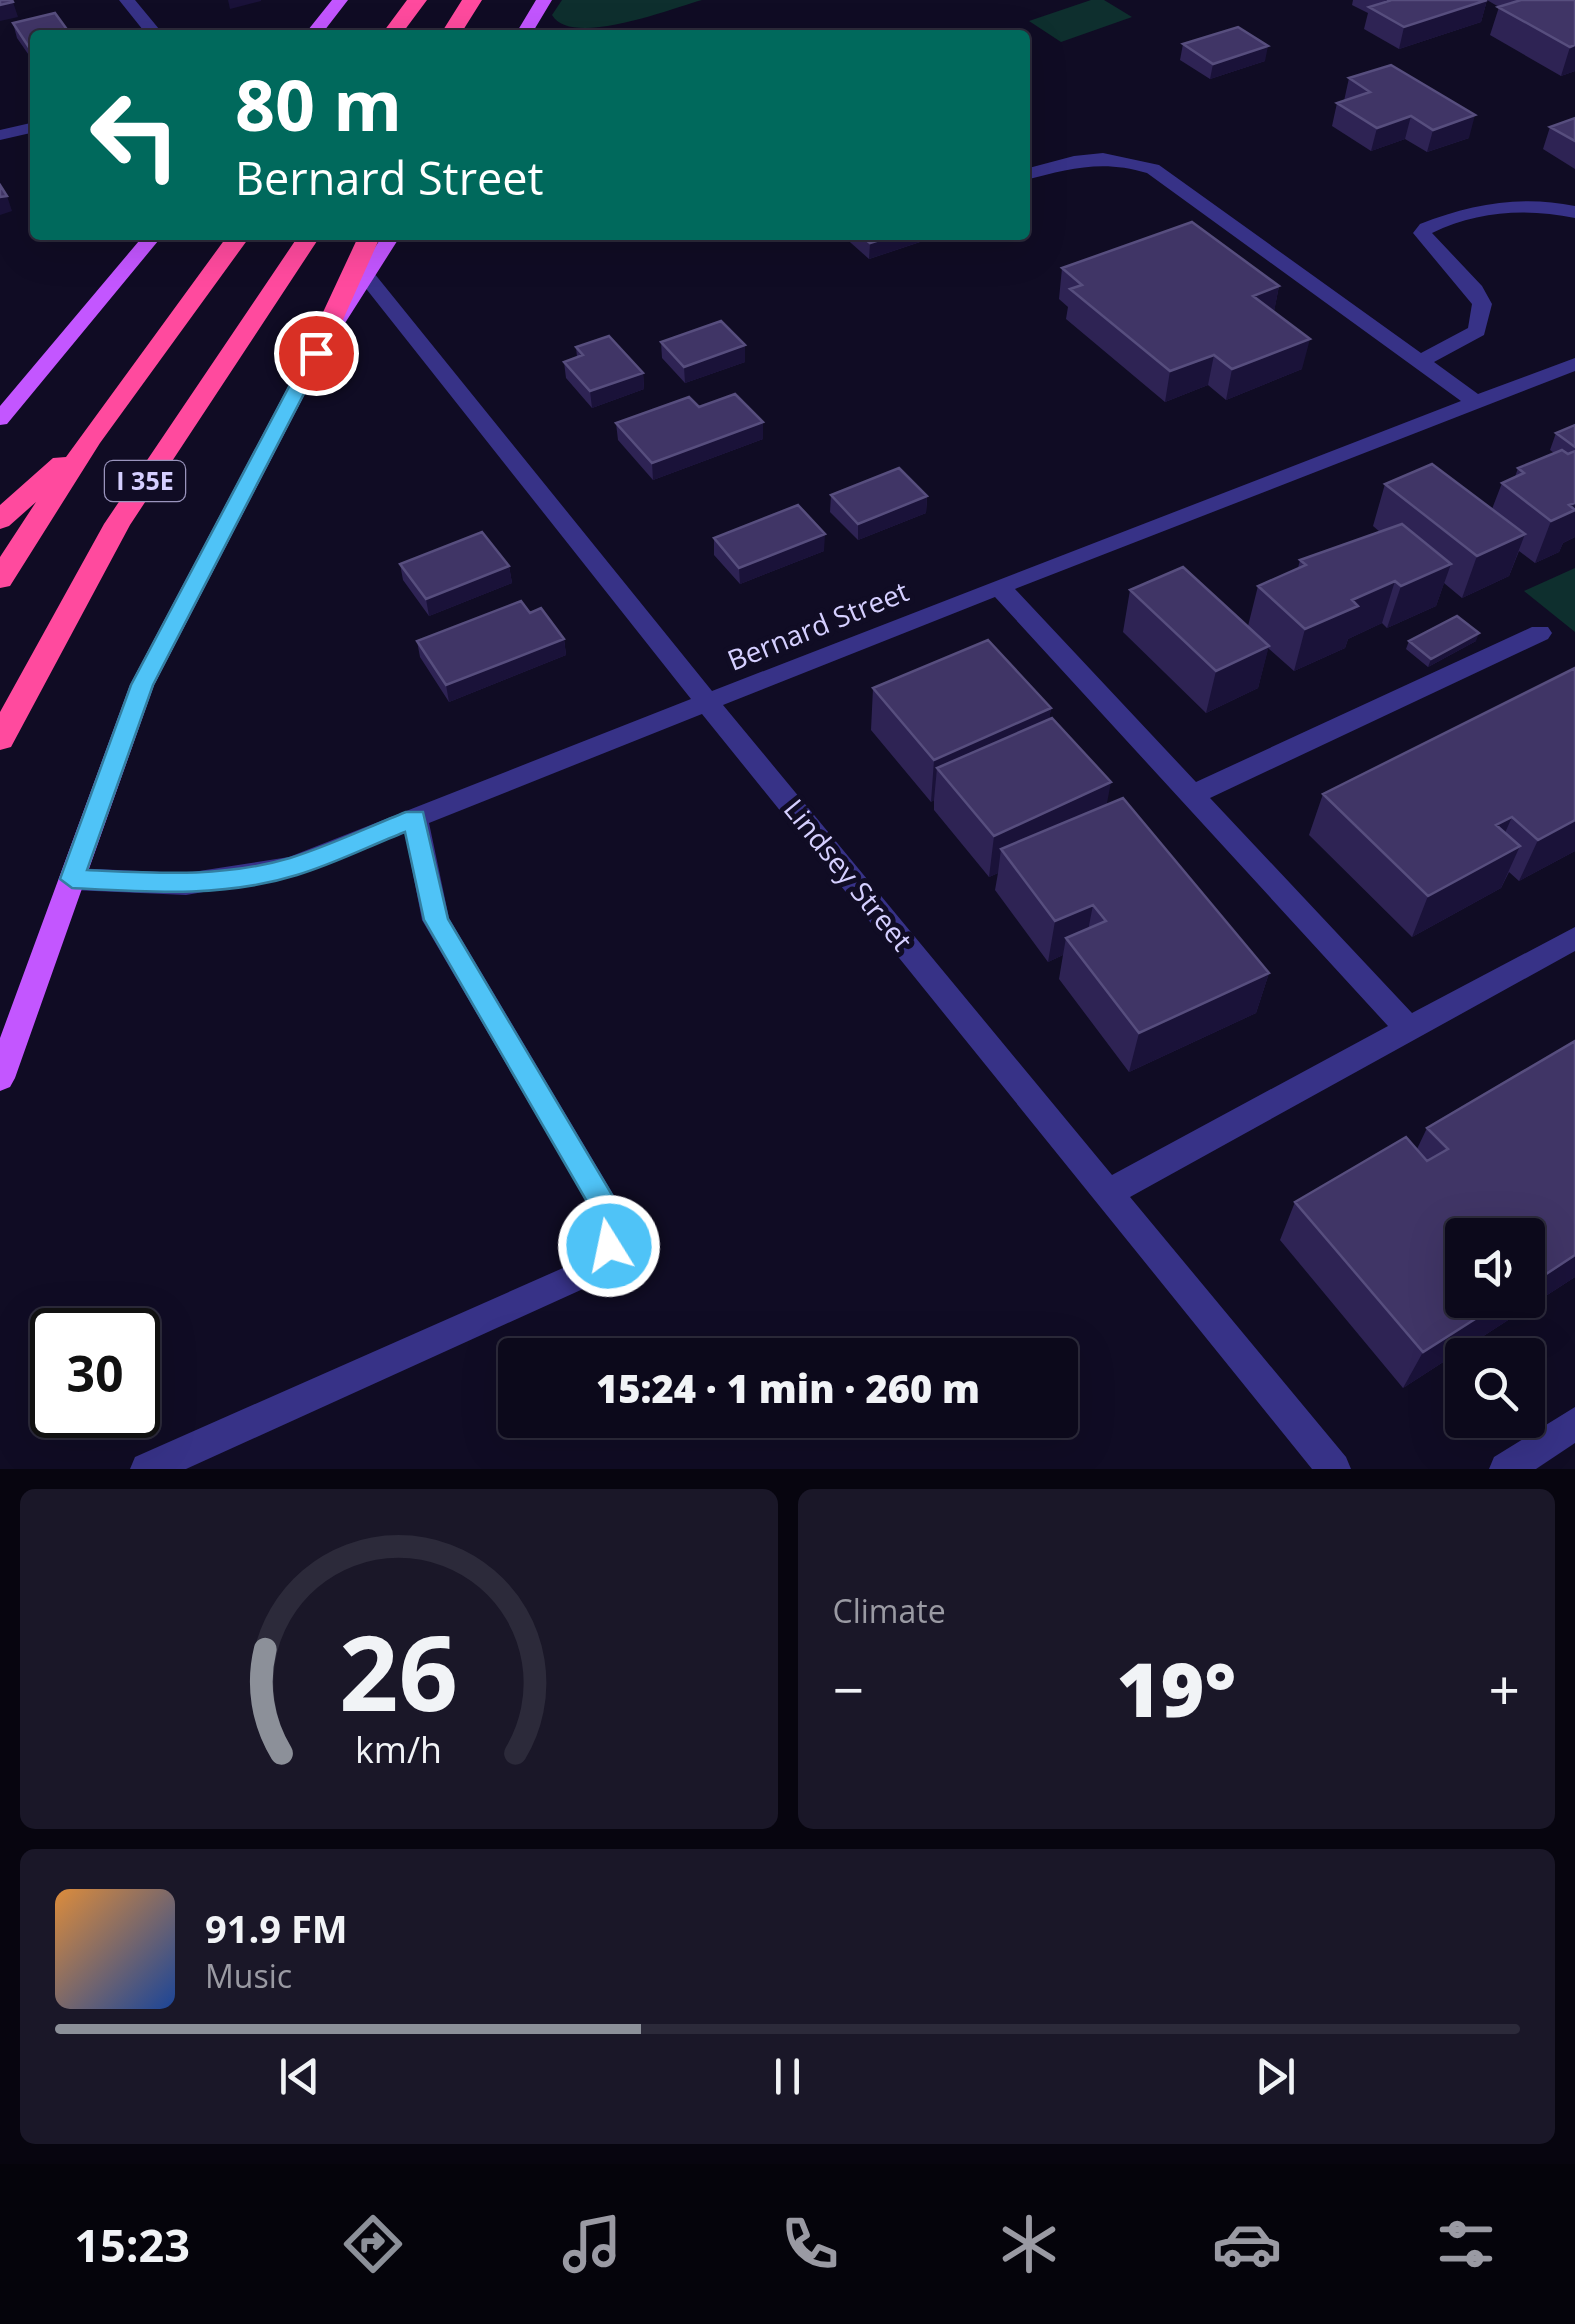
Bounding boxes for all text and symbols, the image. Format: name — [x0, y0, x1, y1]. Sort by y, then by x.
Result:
text: 80 m — [235, 56, 402, 152]
icon: left — [70, 70, 200, 200]
text: Bernard Street — [235, 147, 544, 208]
pin — [274, 311, 359, 396]
icon: arrive — [289, 326, 344, 381]
road number: I 35E — [105, 461, 185, 501]
street label: Bernard Street — [721, 571, 914, 679]
street label: Lindsey Street — [776, 791, 922, 958]
position arrow — [557, 1194, 661, 1298]
map controls — [1445, 1218, 1545, 1438]
button: sound — [1445, 1218, 1545, 1318]
speed limit sign: 30 — [30, 1308, 160, 1438]
button: search — [1445, 1338, 1545, 1438]
text: 15:24 · 1 min · 260 m — [596, 1362, 980, 1414]
text: Climate — [833, 1589, 946, 1632]
text: 26 — [339, 1600, 458, 1741]
text: 19° — [1116, 1637, 1236, 1739]
text: − — [833, 1651, 864, 1726]
text: + — [1489, 1651, 1520, 1726]
text: km/h — [355, 1725, 442, 1773]
text: 91.9 FM — [205, 1902, 348, 1954]
text: Music — [205, 1954, 292, 1997]
icon: previous — [272, 2049, 327, 2104]
icon: pause — [760, 2049, 815, 2104]
icon: next — [1248, 2049, 1303, 2104]
icon: directions — [338, 2209, 408, 2279]
icon: music — [557, 2209, 627, 2279]
icon: phone — [775, 2209, 845, 2279]
icon: climate — [994, 2209, 1064, 2279]
icon: car — [1212, 2209, 1282, 2279]
icon: filters — [1431, 2209, 1501, 2279]
text: 15:23 — [74, 2214, 190, 2275]

